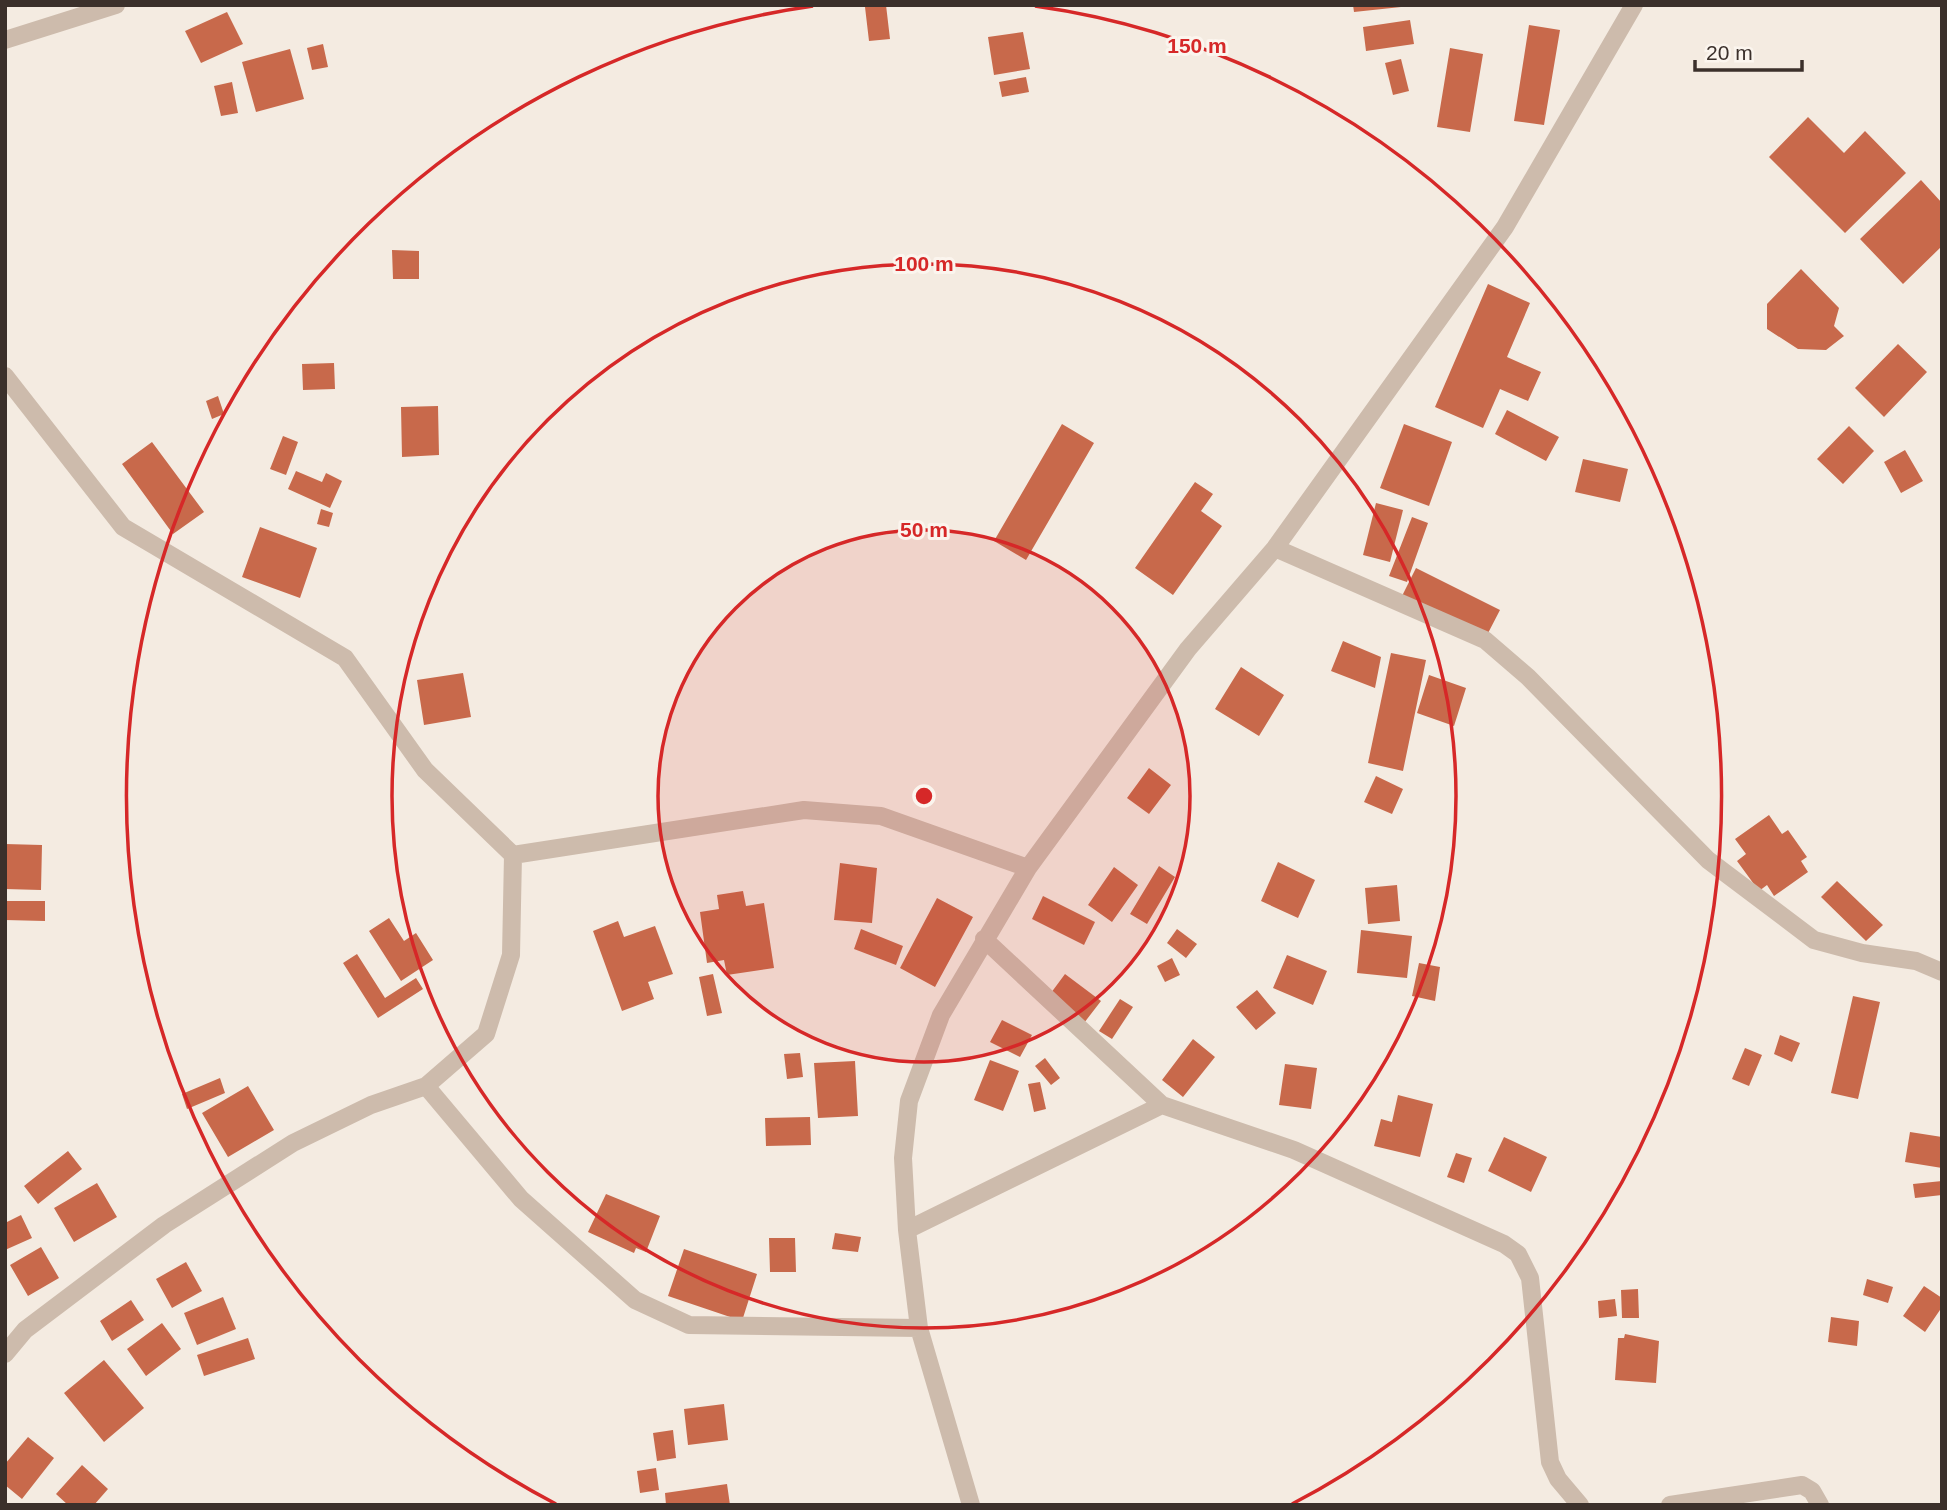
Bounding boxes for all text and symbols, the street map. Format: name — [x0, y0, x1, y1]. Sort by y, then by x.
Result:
scale bar — [1695, 28, 1802, 72]
text: 150 m — [1167, 34, 1227, 57]
text: 20 m — [1706, 41, 1753, 64]
text: 100 m — [894, 252, 954, 275]
text: 50 m — [900, 518, 948, 541]
centre of rings — [912, 784, 936, 808]

